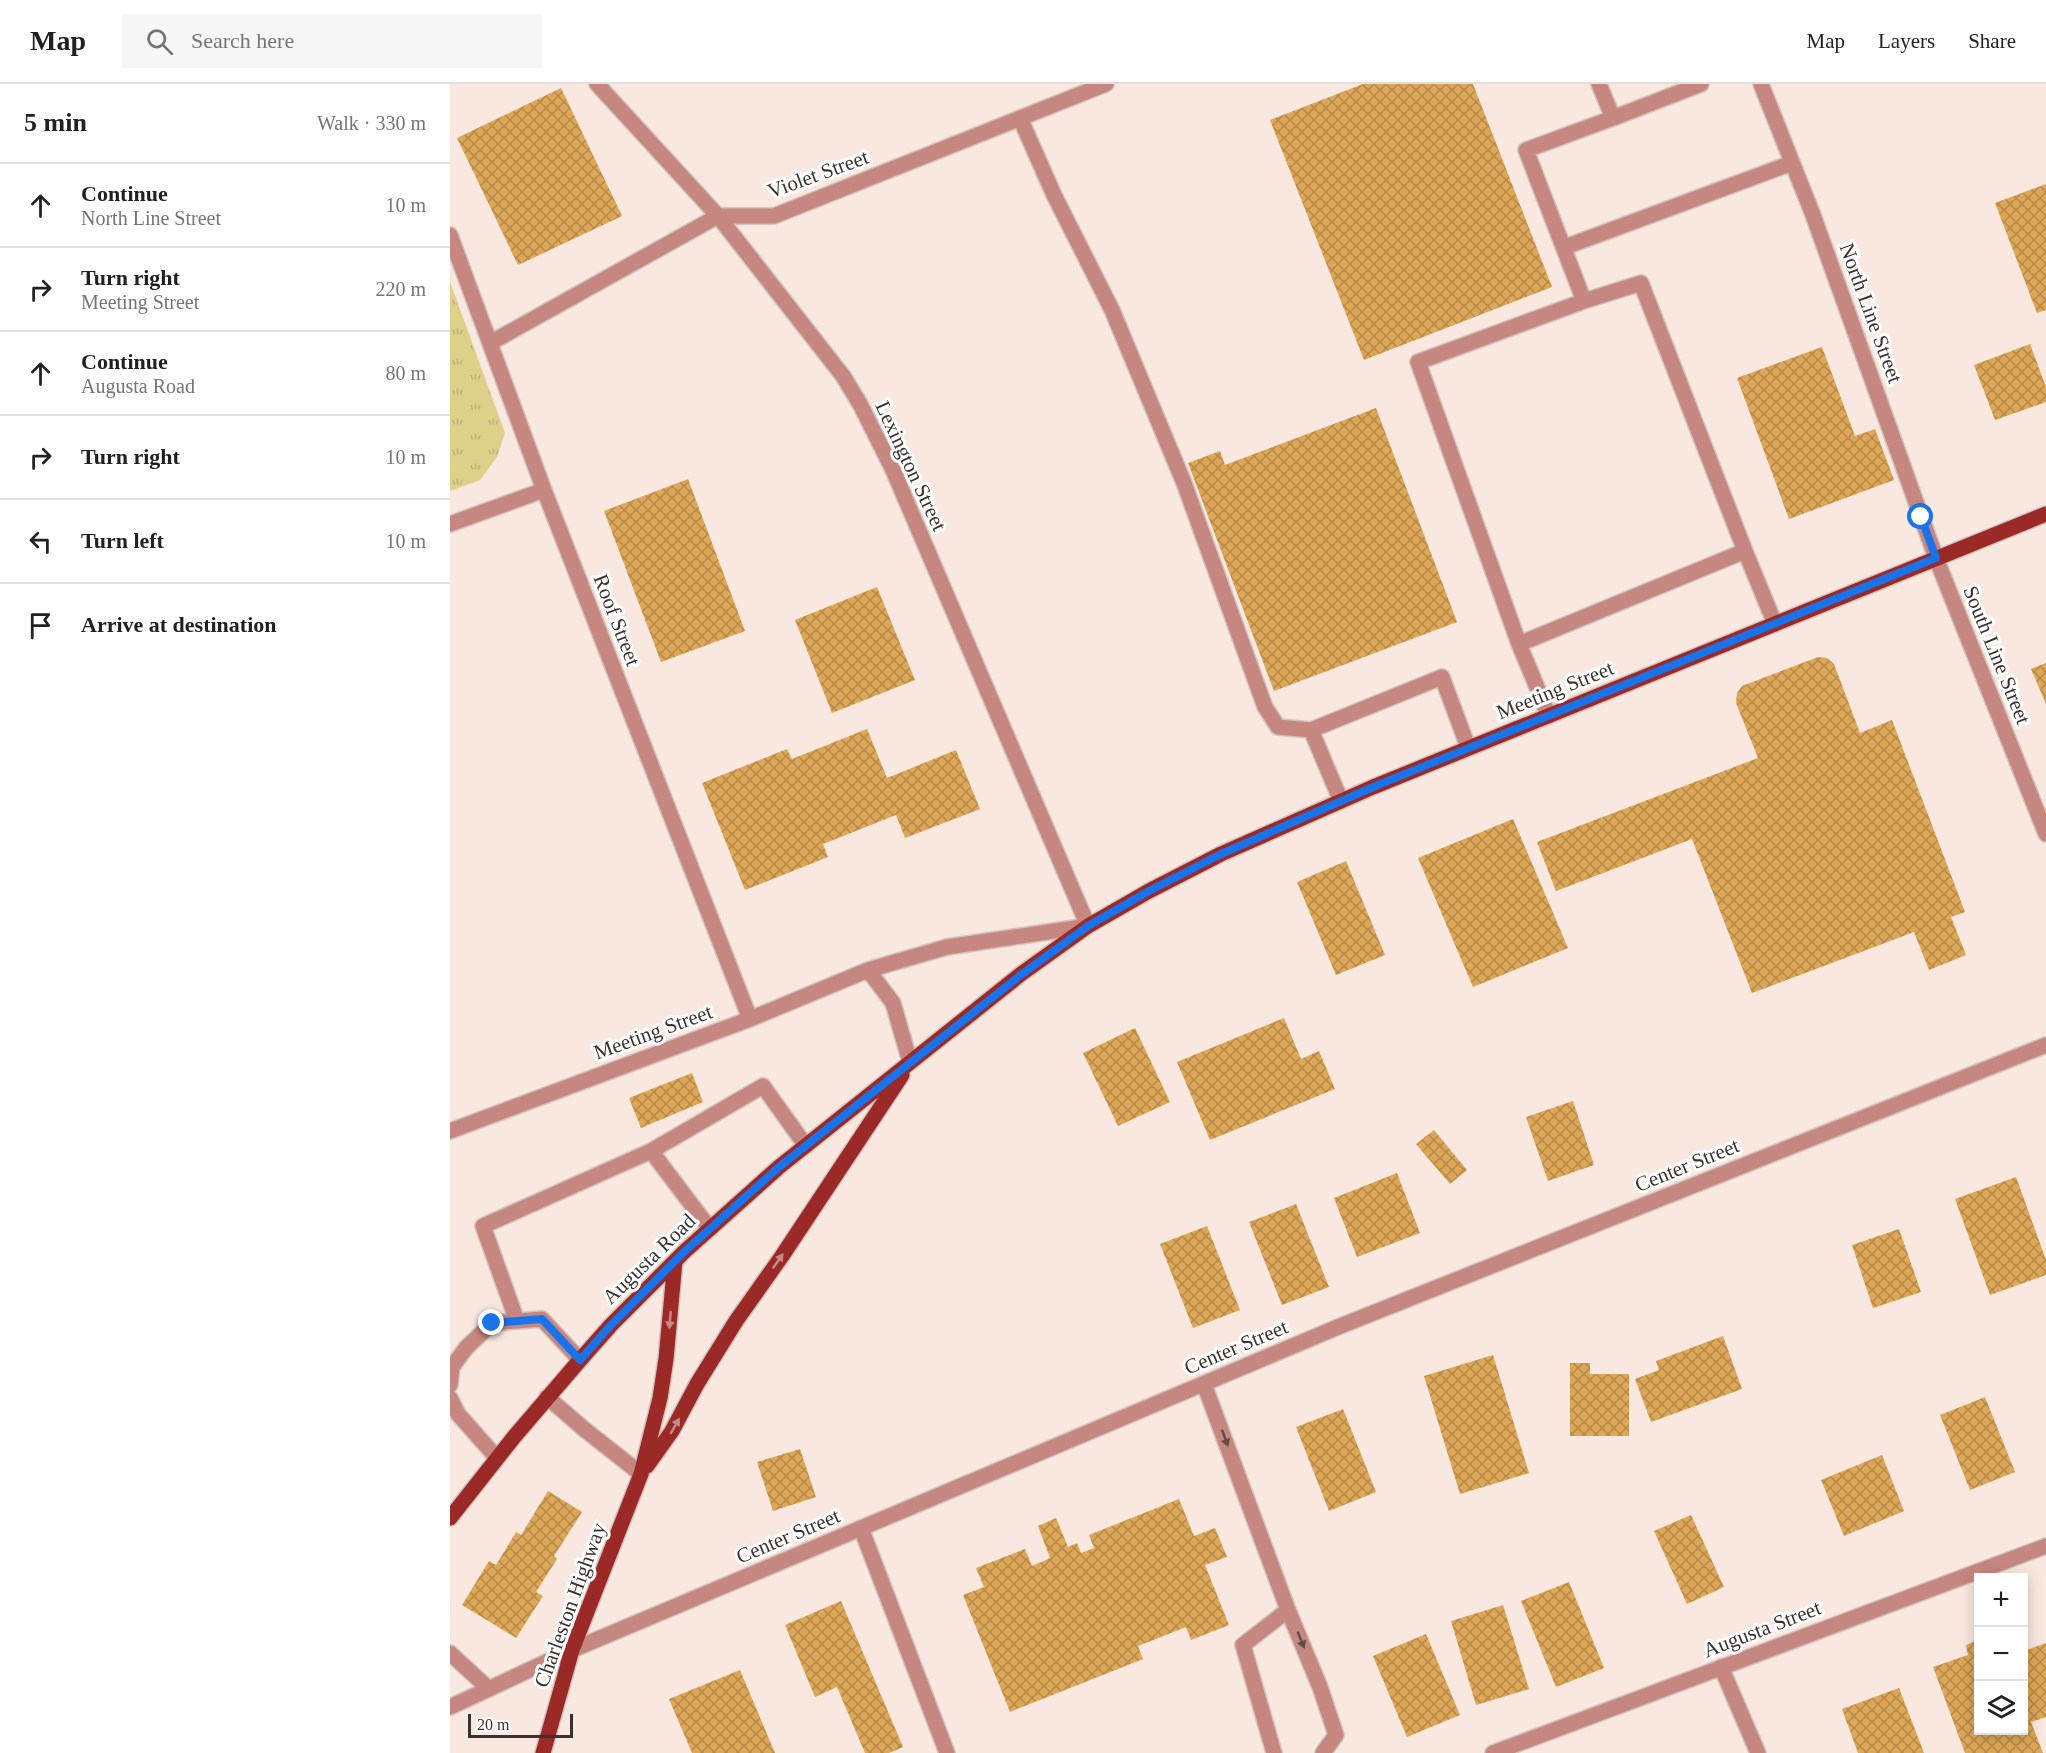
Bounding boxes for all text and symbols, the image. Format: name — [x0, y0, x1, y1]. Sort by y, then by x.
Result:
search box — [122, 14, 542, 68]
text: Map — [30, 25, 86, 56]
icon: search — [143, 25, 176, 58]
text: Search here — [191, 28, 294, 53]
text: Map — [1807, 29, 1845, 53]
text: Layers — [1878, 29, 1935, 53]
text: Share — [1968, 29, 2016, 53]
text: 5 min — [24, 108, 87, 137]
text: Walk · 330 m — [317, 112, 426, 134]
street label: Violet Street — [764, 145, 872, 203]
text: Continue — [81, 181, 168, 206]
icon: ahead — [24, 189, 57, 222]
text: 10 m — [385, 194, 426, 216]
text: North Line Street — [81, 207, 221, 229]
street label: North Line Street — [1835, 240, 1907, 386]
text: Turn right — [81, 265, 180, 290]
icon: right — [24, 273, 57, 306]
text: 220 m — [375, 278, 426, 300]
text: Meeting Street — [81, 291, 199, 313]
text: Continue — [81, 349, 168, 374]
icon: ahead — [24, 357, 57, 390]
text: 80 m — [385, 362, 426, 384]
text: Augusta Road — [81, 375, 195, 397]
street label: Lexington Street — [870, 397, 952, 535]
icon: right — [24, 441, 57, 474]
text: Turn right — [81, 444, 180, 469]
text: 10 m — [385, 446, 426, 468]
route start — [1907, 503, 1933, 529]
icon: left — [24, 525, 57, 558]
text: Turn left — [81, 528, 164, 553]
text: 10 m — [385, 530, 426, 552]
street label: Roof Street — [589, 571, 646, 669]
street label: South Line Street — [1958, 582, 2036, 728]
icon: arrive — [24, 609, 57, 642]
text: Arrive at destination — [81, 612, 277, 637]
street label: Meeting Street — [1493, 656, 1617, 724]
street label: Meeting Street — [591, 999, 716, 1065]
street label: Center Street — [1631, 1133, 1743, 1197]
street label: Augusta Road — [598, 1208, 701, 1309]
one-way arrow — [772, 1253, 784, 1269]
route end — [478, 1309, 504, 1335]
one-way arrow — [665, 1310, 675, 1329]
street label: Center Street — [1181, 1314, 1292, 1380]
one-way arrow — [670, 1417, 680, 1434]
one-way arrow — [1220, 1430, 1230, 1448]
street label: Center Street — [733, 1503, 844, 1569]
street label: Charleston Highway — [529, 1519, 611, 1690]
map controls — [1974, 1573, 2028, 1735]
button: + — [1974, 1573, 2028, 1627]
street label: Augusta Street — [1700, 1595, 1824, 1662]
button: − — [1974, 1627, 2028, 1681]
one-way arrow — [1296, 1632, 1306, 1650]
button: layers — [1974, 1681, 2028, 1735]
scale bar — [468, 1711, 573, 1738]
text: 20 m — [477, 1716, 509, 1733]

